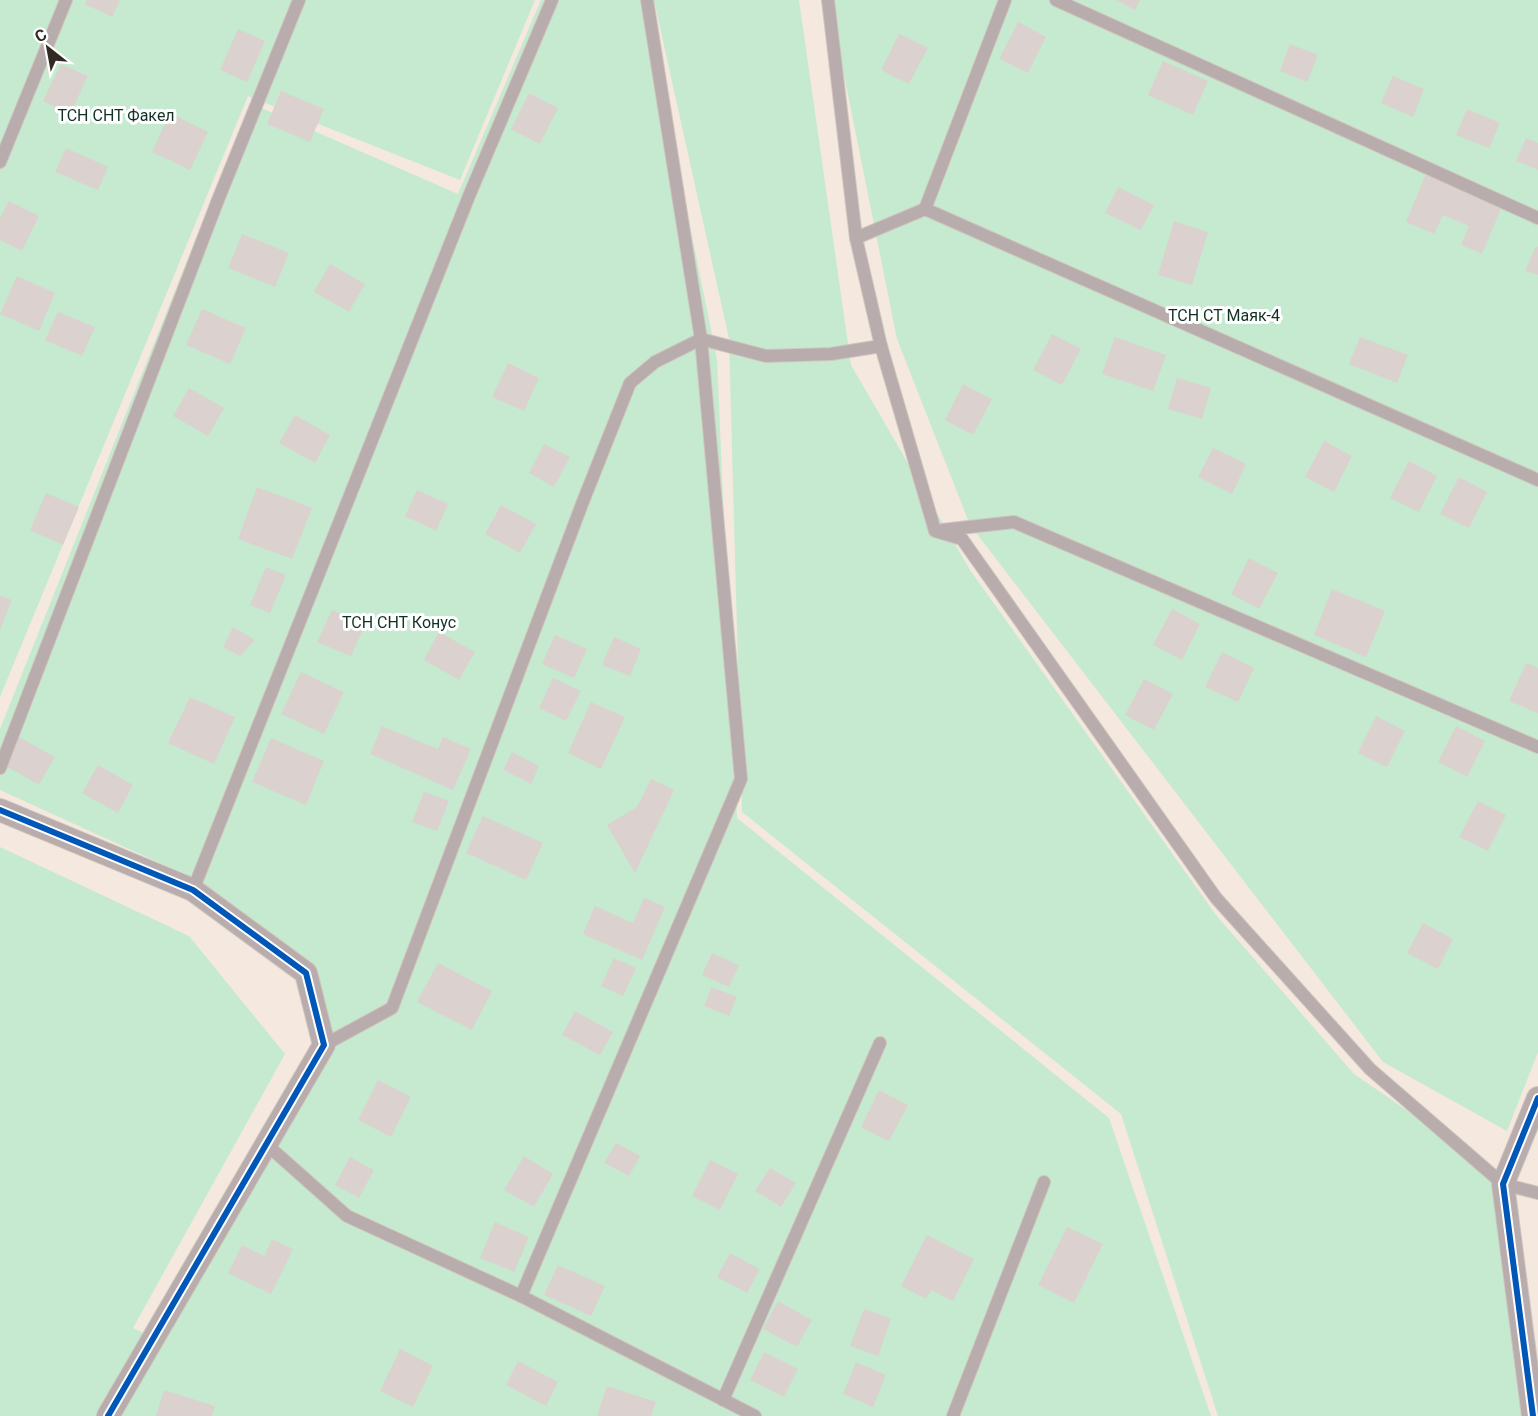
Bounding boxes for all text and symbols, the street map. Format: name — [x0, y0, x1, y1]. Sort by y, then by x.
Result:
north arrow — [18, 18, 78, 78]
text: С — [31, 25, 50, 46]
park label: ТСН СНТ Факел — [57, 106, 175, 125]
park label: ТСН СТ Маяк-4 — [1168, 306, 1280, 325]
park label: ТСН СНТ Конус — [342, 613, 456, 632]

